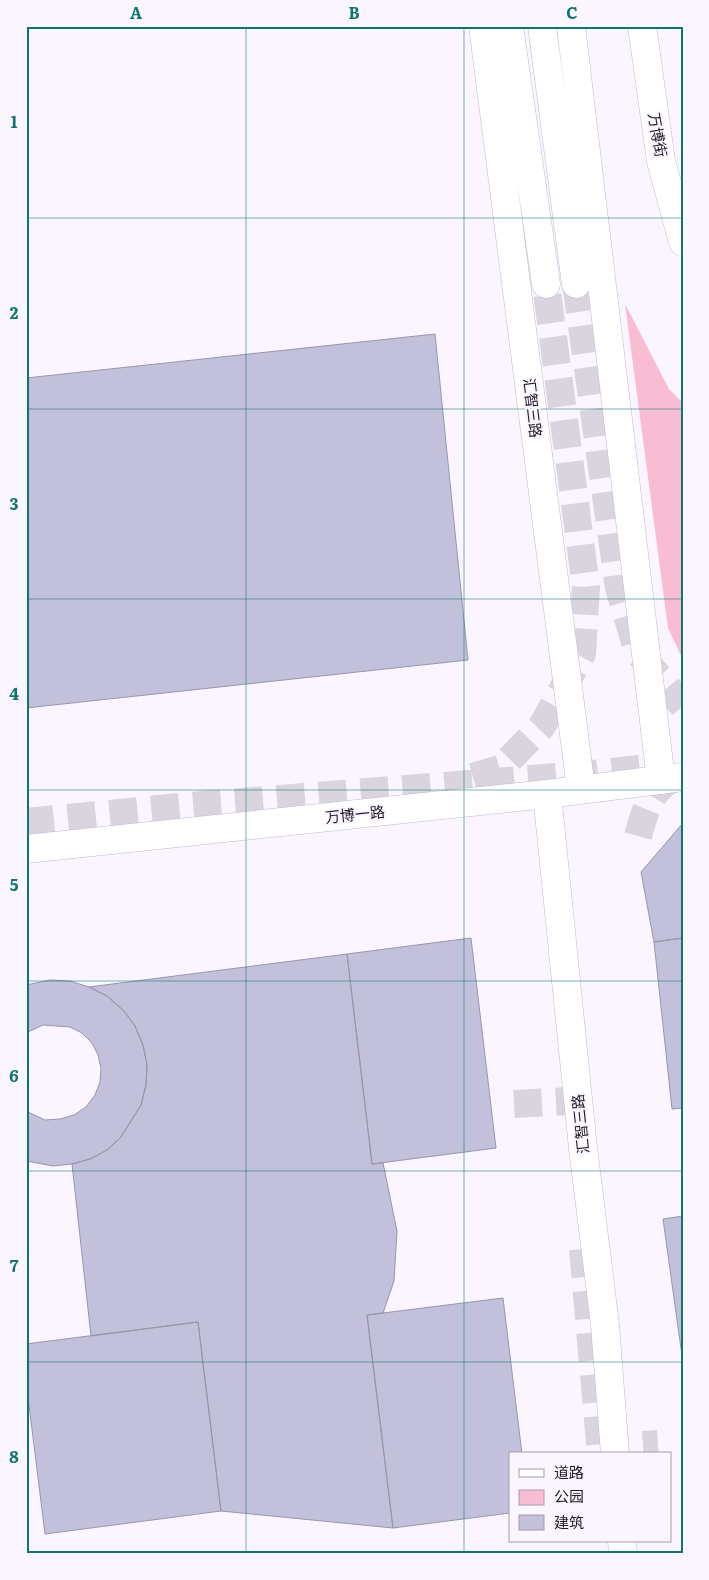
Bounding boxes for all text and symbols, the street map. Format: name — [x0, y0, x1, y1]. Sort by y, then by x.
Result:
text: A — [130, 0, 142, 24]
text: B — [348, 0, 360, 24]
text: C — [566, 0, 578, 24]
text: 1 — [11, 109, 18, 133]
street label: 万博街 — [643, 111, 674, 159]
text: 2 — [10, 300, 19, 324]
street label: 汇智三路 — [518, 377, 549, 439]
text: 3 — [10, 491, 19, 515]
text: 4 — [9, 681, 19, 705]
street label: 万博一路 — [324, 799, 386, 828]
text: 5 — [10, 872, 19, 896]
text: 6 — [9, 1063, 19, 1087]
street label: 汇智三路 — [565, 1093, 594, 1155]
text: 7 — [10, 1253, 19, 1277]
text: 8 — [9, 1444, 19, 1468]
legend — [509, 1452, 672, 1542]
text: 道路 — [554, 1460, 584, 1483]
text: 公园 — [554, 1484, 584, 1507]
text: 建筑 — [554, 1510, 584, 1533]

